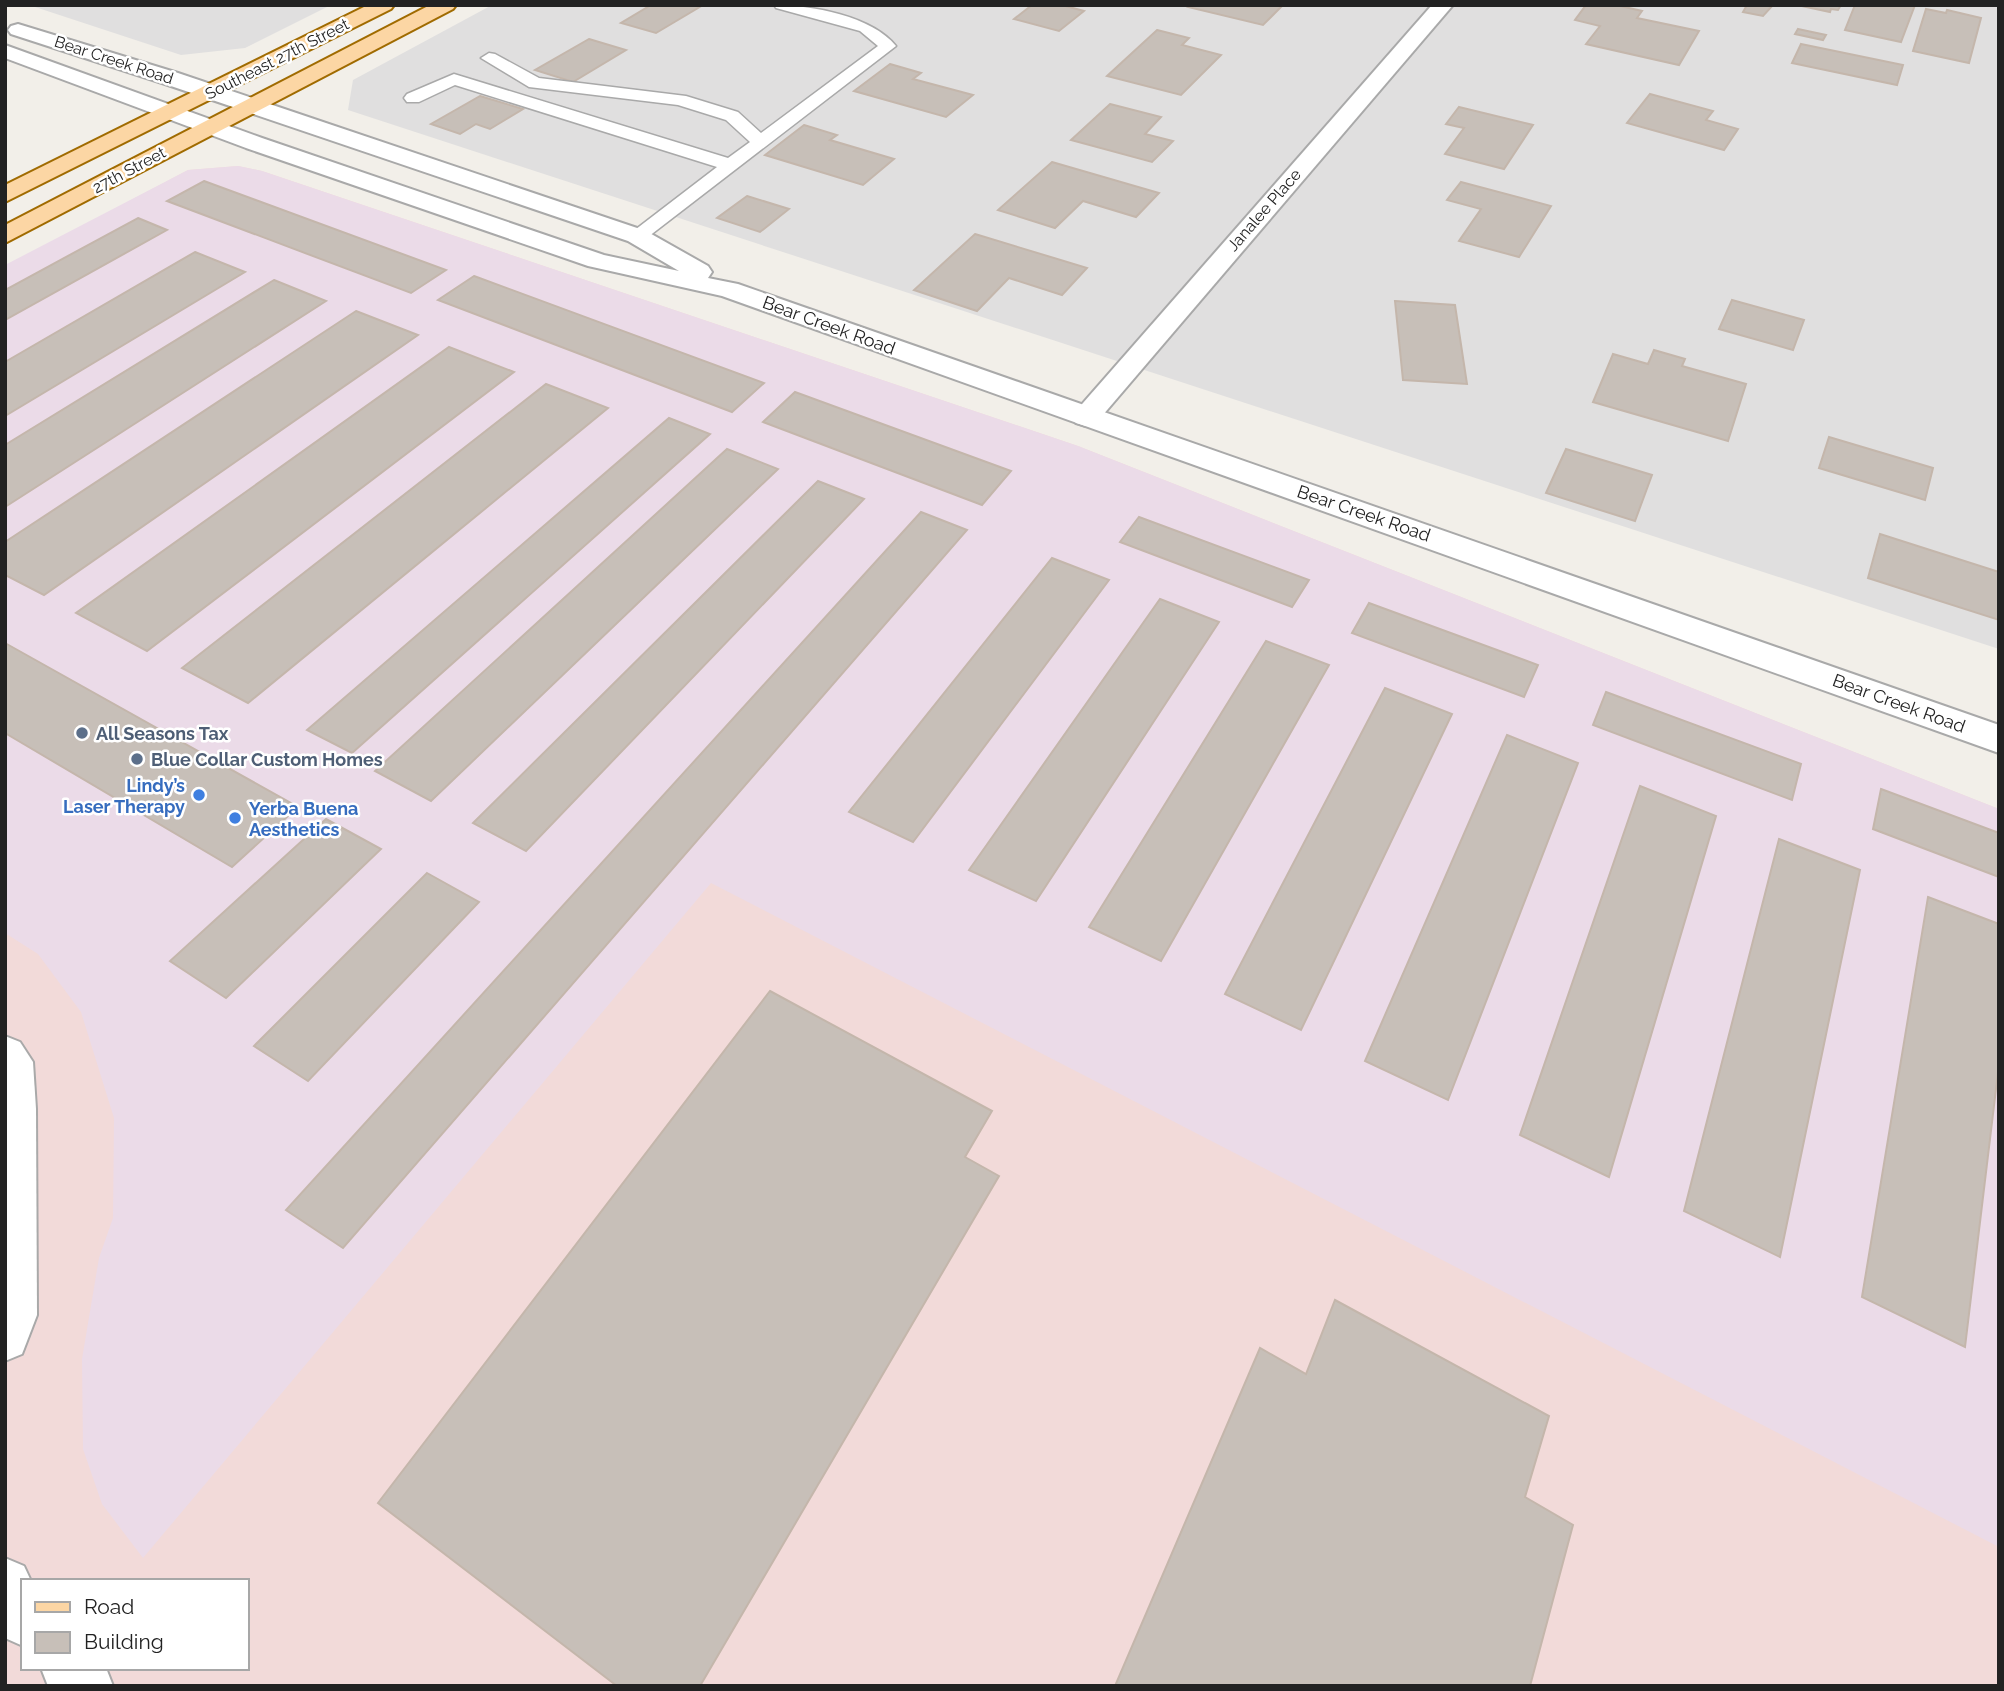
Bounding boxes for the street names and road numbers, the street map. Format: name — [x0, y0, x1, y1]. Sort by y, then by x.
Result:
street label: Southeast 27th Street — [202, 14, 353, 103]
street label: Bear Creek Road — [52, 32, 176, 88]
street label: 27th Street — [89, 143, 169, 197]
street label: Janalee Place — [1223, 165, 1305, 255]
street label: Bear Creek Road — [760, 291, 898, 359]
street label: Bear Creek Road — [1295, 480, 1433, 546]
street label: Bear Creek Road — [1830, 669, 1968, 737]

